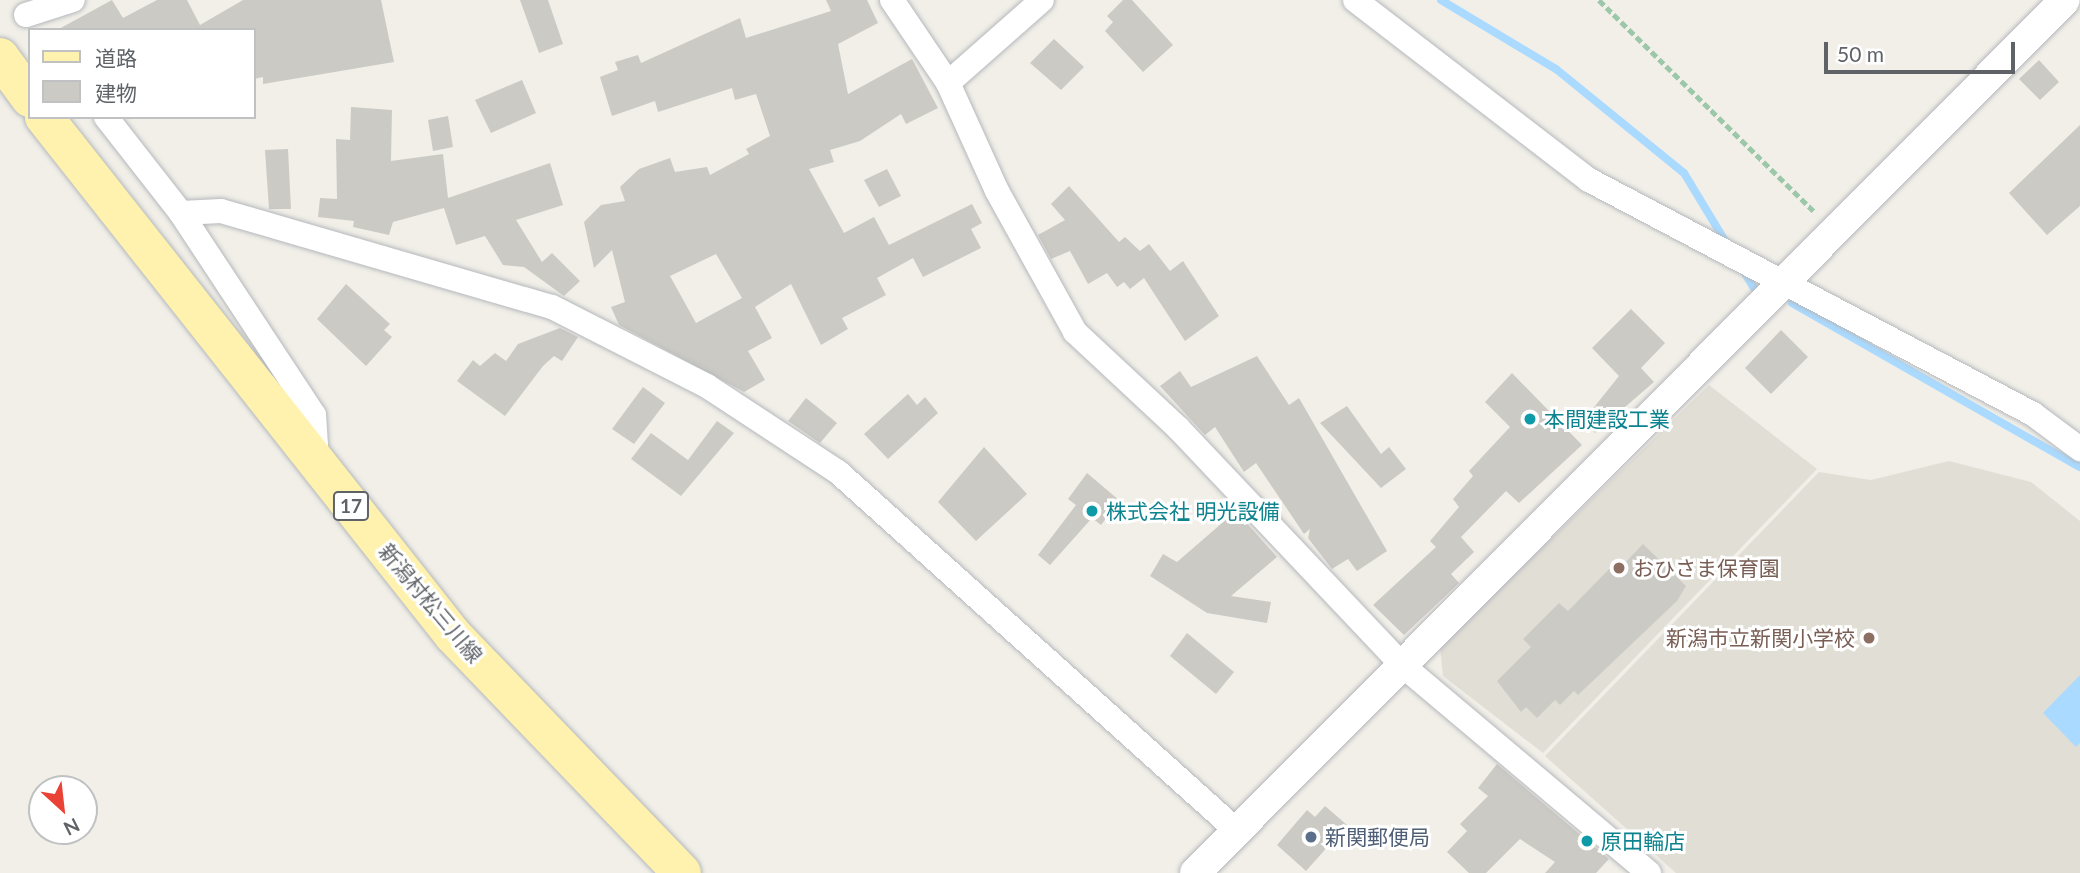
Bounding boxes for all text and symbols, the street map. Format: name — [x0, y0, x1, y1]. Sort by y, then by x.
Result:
legend — [28, 28, 256, 119]
scale bar — [1828, 28, 2019, 72]
text: 50 m — [1837, 41, 1884, 66]
text: 道路 — [95, 45, 137, 70]
text: 建物 — [95, 80, 137, 105]
place label: 本間建設工業 — [1544, 406, 1670, 432]
marker: 本間建設工業 — [1522, 411, 1538, 427]
road number: 17 — [332, 491, 370, 522]
place label: 株式会社 明光設備 — [1106, 498, 1279, 524]
marker: 株式会社 明光設備 — [1084, 503, 1100, 519]
street label: 新潟村松三川線 — [374, 539, 488, 667]
place label: おひさま保育園 — [1633, 555, 1780, 581]
marker: おひさま保育園 — [1611, 560, 1627, 576]
place label: 新潟市立新関小学校 — [1666, 625, 1855, 651]
marker: 新潟市立新関小学校 — [1861, 630, 1877, 646]
north arrow — [28, 775, 98, 845]
text: N — [60, 814, 84, 841]
place label: 新関郵便局 — [1325, 824, 1430, 850]
place label: 原田輪店 — [1601, 828, 1685, 854]
marker: 新関郵便局 — [1303, 829, 1319, 845]
marker: 原田輪店 — [1579, 833, 1595, 849]

